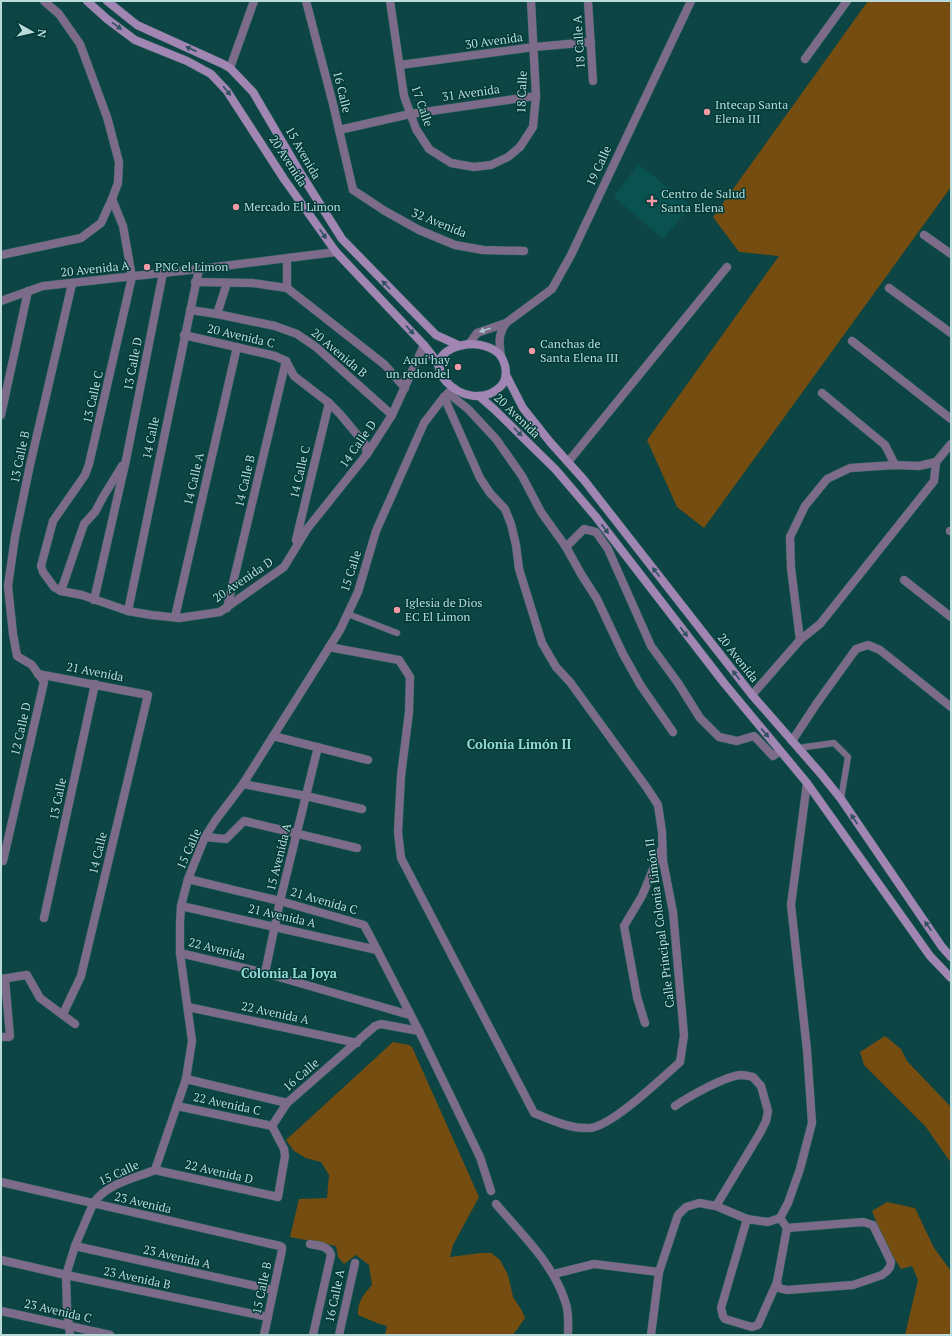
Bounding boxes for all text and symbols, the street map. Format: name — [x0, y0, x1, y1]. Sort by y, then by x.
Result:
north arrow — [12, 12, 52, 52]
street label: 18 Calle A — [569, 14, 588, 69]
one-way arrow — [112, 22, 122, 30]
text: N — [34, 28, 49, 39]
street label: 30 Avenida — [464, 29, 524, 52]
one-way arrow — [185, 46, 197, 52]
street label: 16 Calle — [330, 69, 355, 114]
street label: 18 Calle — [513, 70, 530, 114]
street label: 31 Avenida — [441, 81, 501, 104]
street label: 17 Calle — [408, 83, 437, 128]
one-way arrow — [223, 86, 232, 97]
place label: Intecap Santa Elena III — [715, 97, 788, 126]
marker: Intecap Santa Elena III — [702, 107, 712, 117]
street label: 15 Avenida — [282, 124, 324, 182]
street label: 20 Avenida — [266, 132, 311, 189]
street label: 19 Calle — [583, 143, 614, 188]
place label: Centro de Salud Santa Elena — [661, 186, 746, 215]
marker: Centro de Salud Santa Elena — [646, 195, 658, 207]
place label: Mercado El Limon — [244, 199, 341, 214]
marker: Mercado El Limon — [231, 202, 241, 212]
street label: 32 Avenida — [409, 205, 469, 240]
one-way arrow — [319, 229, 327, 239]
street label: 20 Avenida A — [60, 257, 131, 280]
place label: PNC el Limon — [155, 259, 228, 274]
marker: PNC el Limon — [142, 262, 152, 272]
one-way arrow — [382, 280, 391, 290]
street label: 20 Avenida C — [206, 320, 277, 351]
street label: 20 Avenida B — [308, 325, 370, 380]
one-way arrow — [405, 326, 414, 335]
one-way arrow — [479, 327, 491, 333]
street label: 13 Calle D — [120, 336, 145, 392]
place label: Canchas de Santa Elena III — [540, 336, 618, 365]
marker: Canchas de Santa Elena III — [527, 346, 537, 356]
place label: Aquí hay un redondel — [386, 352, 451, 381]
marker: Aquí hay un redondel — [453, 362, 463, 372]
street label: 13 Calle C — [79, 369, 106, 425]
street label: 20 Avenida — [491, 390, 543, 441]
street label: 14 Calle — [139, 415, 162, 460]
street label: 14 Calle D — [336, 417, 379, 470]
one-way arrow — [513, 428, 523, 437]
street label: 13 Calle B — [7, 429, 32, 484]
street label: 14 Calle C — [286, 444, 313, 500]
street label: 14 Calle A — [180, 450, 207, 507]
street label: 14 Calle B — [231, 453, 258, 508]
one-way arrow — [601, 523, 609, 534]
street label: 15 Calle — [337, 548, 364, 593]
street label: 20 Avenida D — [210, 554, 276, 605]
one-way arrow — [652, 567, 661, 578]
place label: Iglesia de Dios EC El Limon — [405, 595, 483, 624]
marker: Iglesia de Dios EC El Limon — [392, 605, 402, 615]
one-way arrow — [680, 626, 688, 637]
street label: 20 Avenida — [715, 630, 762, 685]
street label: 21 Avenida — [65, 659, 125, 684]
one-way arrow — [732, 669, 741, 680]
street label: 12 Calle D — [7, 701, 34, 757]
one-way arrow — [761, 728, 770, 739]
district label: Colonia Limón II — [467, 735, 571, 753]
street label: 13 Calle — [46, 776, 69, 821]
one-way arrow — [850, 814, 858, 824]
street label: 15 Avenida A — [263, 821, 294, 892]
street label: 15 Calle — [173, 826, 204, 871]
street label: 14 Calle — [85, 830, 110, 875]
street label: Calle Principal Colonia Limón II — [642, 837, 677, 1009]
street label: 21 Avenida C — [289, 884, 360, 917]
street label: 21 Avenida A — [247, 900, 318, 931]
one-way arrow — [924, 921, 932, 931]
street label: 22 Avenida — [187, 934, 247, 963]
district label: Colonia La Joya — [241, 964, 338, 982]
street label: 22 Avenida A — [240, 998, 311, 1027]
street label: 16 Calle — [280, 1055, 322, 1094]
street label: 22 Avenida C — [192, 1089, 263, 1118]
street label: 22 Avenida D — [184, 1156, 255, 1187]
street label: 15 Calle — [96, 1157, 141, 1188]
street label: 23 Avenida — [113, 1189, 173, 1216]
street label: 23 Avenida A — [142, 1241, 213, 1272]
street label: 15 Calle B — [249, 1260, 274, 1315]
street label: 23 Avenida B — [102, 1263, 172, 1292]
street label: 16 Calle A — [322, 1267, 348, 1324]
street label: 23 Avenida C — [23, 1295, 94, 1326]

